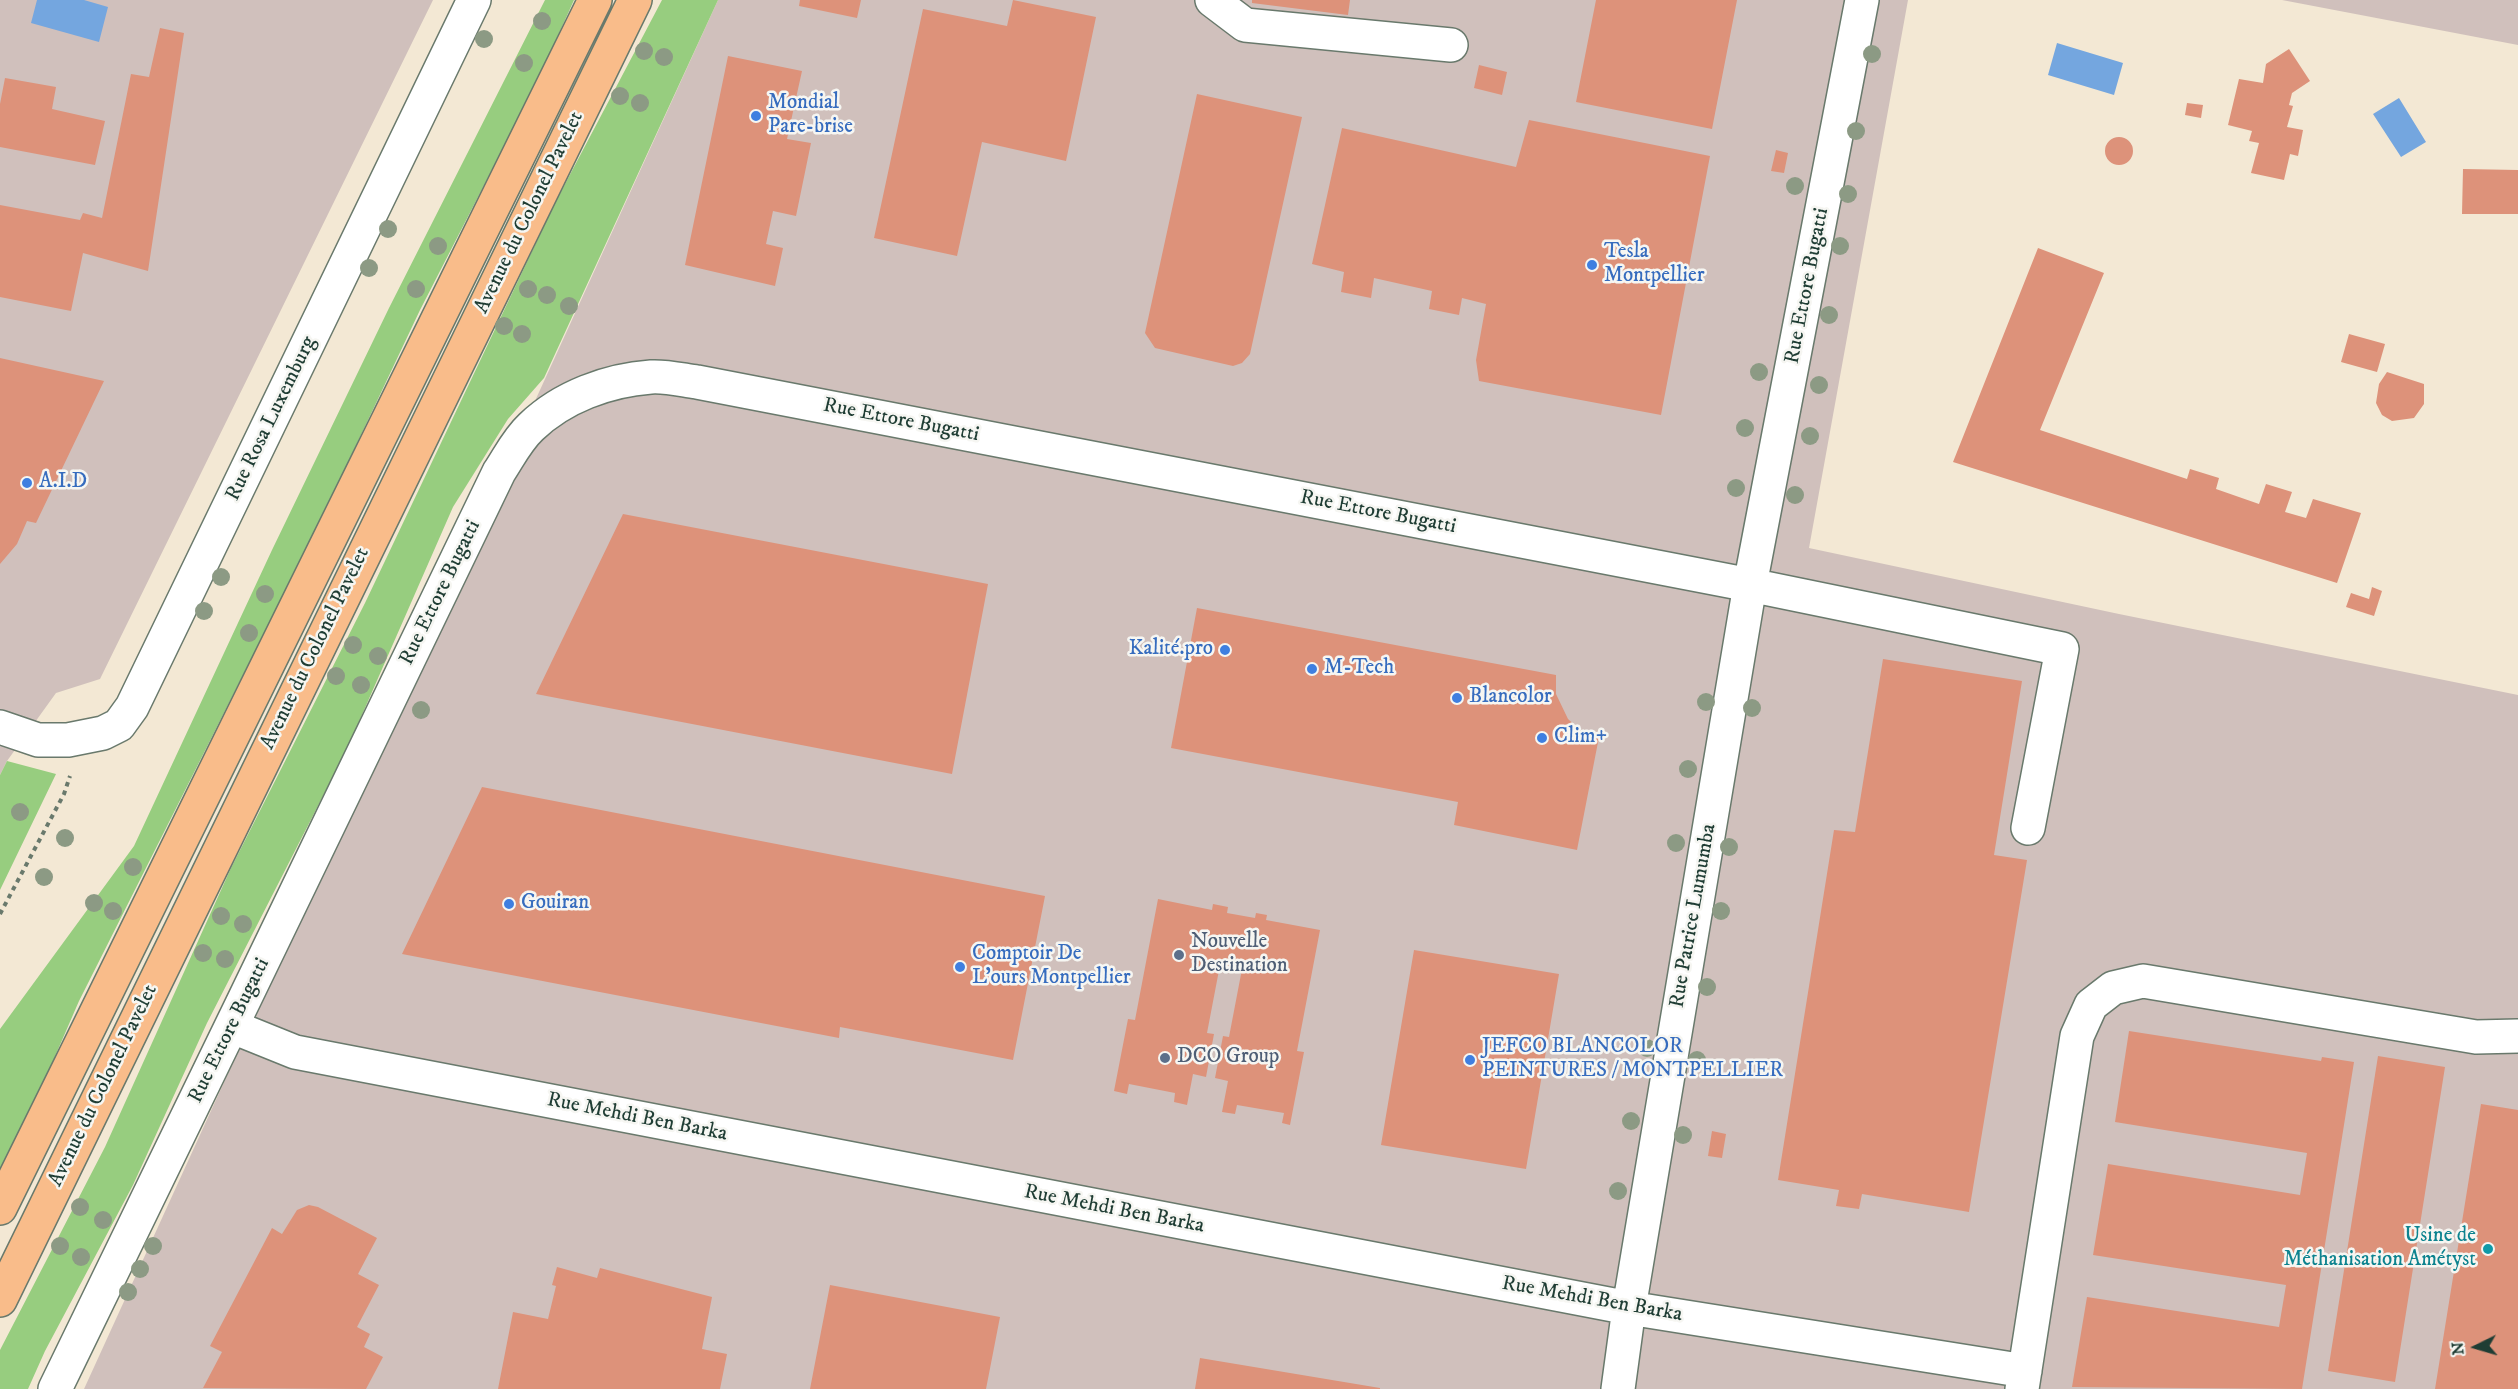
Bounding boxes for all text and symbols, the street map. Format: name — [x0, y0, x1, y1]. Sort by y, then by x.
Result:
place label: Mondial Pare-brise — [768, 91, 853, 141]
street label: Avenue du Colonel Pavelet — [470, 108, 590, 318]
marker: Mondial Pare-brise — [749, 109, 763, 123]
street label: Rue Ettore Bugatti — [1781, 206, 1835, 366]
place label: Tesla Montpellier — [1604, 240, 1704, 290]
marker: Tesla Montpellier — [1585, 258, 1599, 272]
street label: Rue Rosa Luxemburg — [221, 333, 323, 505]
street label: Rue Ettore Bugatti — [821, 394, 981, 448]
place label: A.I.D — [39, 470, 87, 496]
marker: A.I.D — [20, 476, 34, 490]
street label: Rue Ettore Bugatti — [1298, 486, 1458, 540]
street label: Rue Ettore Bugatti — [395, 516, 487, 670]
street label: Avenue du Colonel Pavelet — [256, 544, 376, 754]
place label: Kalité.pro — [1129, 637, 1213, 663]
marker: Kalité.pro — [1218, 643, 1232, 657]
place label: M-Tech — [1324, 656, 1394, 682]
marker: M-Tech — [1305, 662, 1319, 676]
place label: Blancolor — [1469, 685, 1552, 711]
marker: Blancolor — [1450, 691, 1464, 705]
place label: Clim+ — [1554, 725, 1607, 751]
marker: Clim+ — [1535, 731, 1549, 745]
street label: Rue Patrice Lumumba — [1665, 822, 1723, 1010]
place label: Gouiran — [521, 891, 589, 917]
marker: Gouiran — [502, 897, 516, 911]
place label: Nouvelle Destination — [1191, 930, 1288, 980]
place label: Comptoir De L'ours Montpellier — [972, 942, 1131, 992]
marker: Nouvelle Destination — [1172, 948, 1186, 962]
street label: Rue Ettore Bugatti — [184, 954, 276, 1108]
marker: Comptoir De L'ours Montpellier — [953, 960, 967, 974]
street label: Avenue du Colonel Pavelet — [44, 981, 164, 1191]
place label: JEFCO BLANCOLOR PEINTURES / MONTPELLIER — [1482, 1035, 1783, 1085]
place label: DCO Group — [1177, 1045, 1279, 1071]
marker: DCO Group — [1158, 1051, 1172, 1065]
marker: JEFCO BLANCOLOR PEINTURES / MONTPELLIER — [1463, 1053, 1477, 1067]
street label: Rue Mehdi Ben Barka — [545, 1088, 729, 1148]
street label: Rue Mehdi Ben Barka — [1022, 1180, 1206, 1240]
place label: Usine de Méthanisation Amétyst — [2283, 1224, 2476, 1274]
marker: Usine de Méthanisation Amétyst — [2481, 1242, 2495, 1256]
street label: Rue Mehdi Ben Barka — [1500, 1272, 1684, 1328]
north arrow — [2446, 1317, 2506, 1377]
text: N — [2448, 1341, 2469, 1356]

